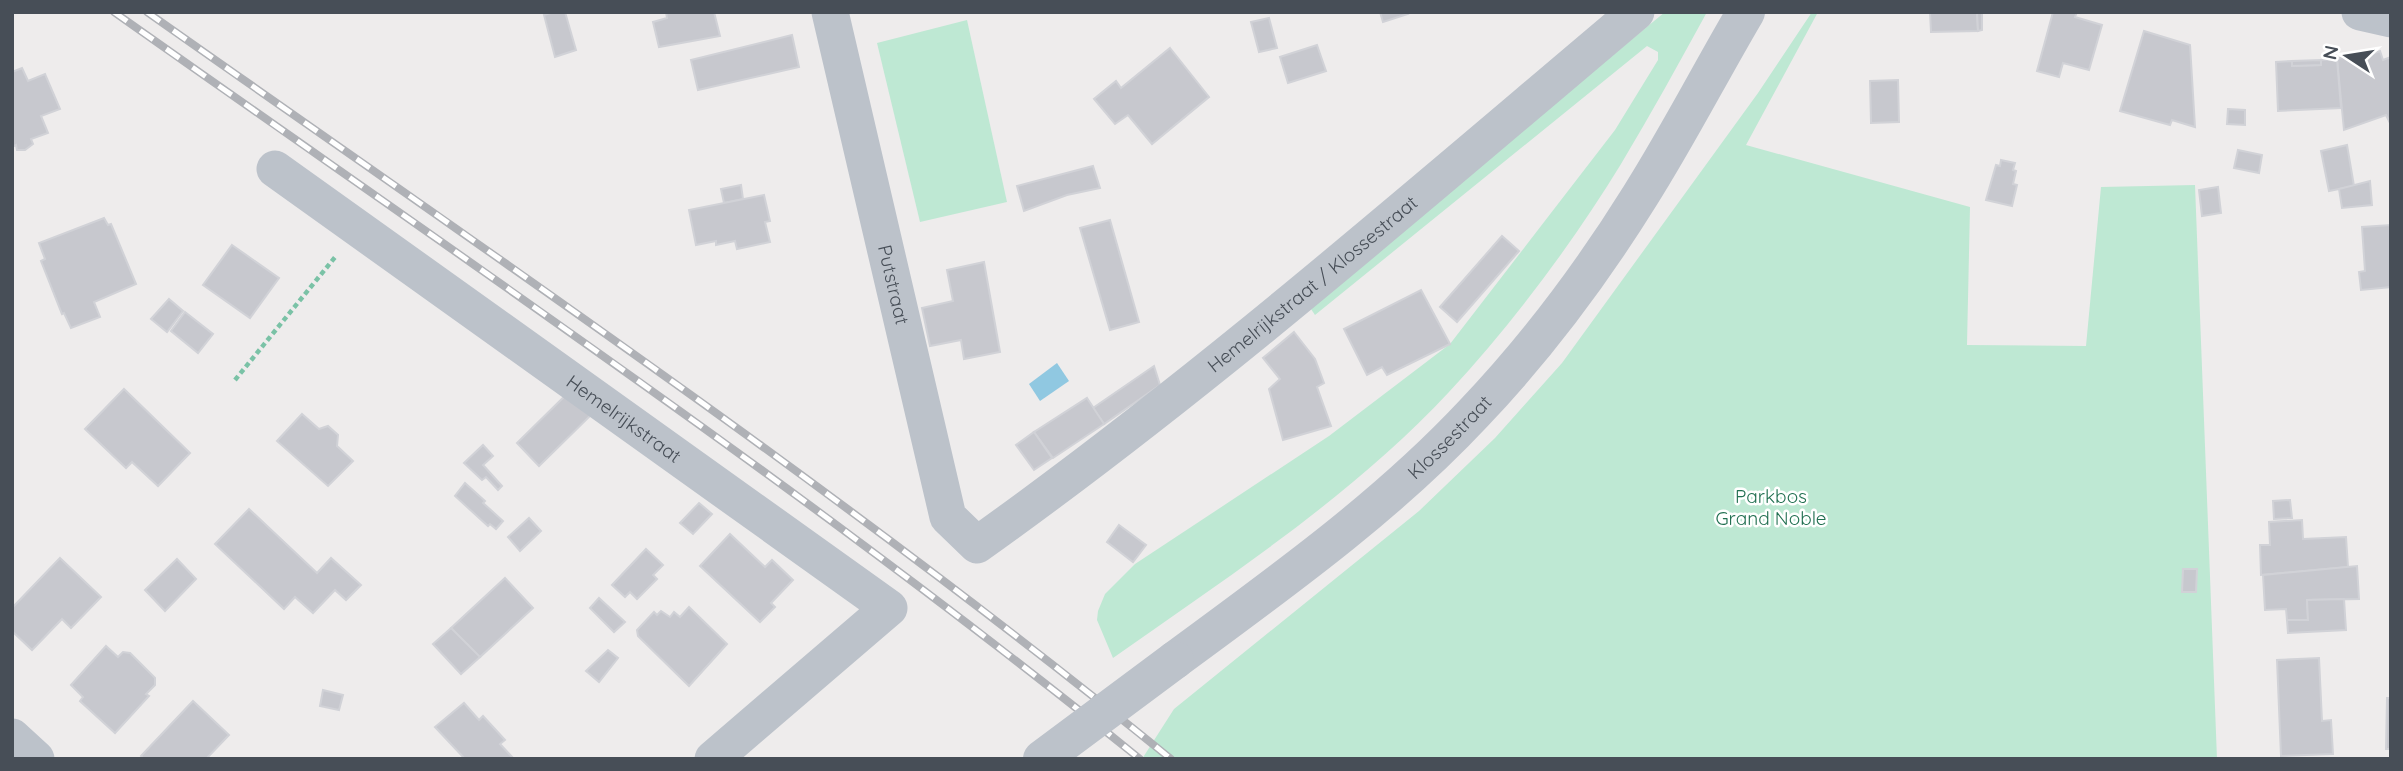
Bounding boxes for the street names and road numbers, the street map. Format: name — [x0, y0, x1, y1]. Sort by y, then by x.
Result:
street label: Hemelrijkstraat / Klossestraat — [1202, 190, 1422, 377]
street label: Putstraat — [873, 242, 915, 327]
street label: Hemelrijkstraat — [562, 369, 686, 468]
street label: Klossestraat — [1402, 390, 1497, 484]

